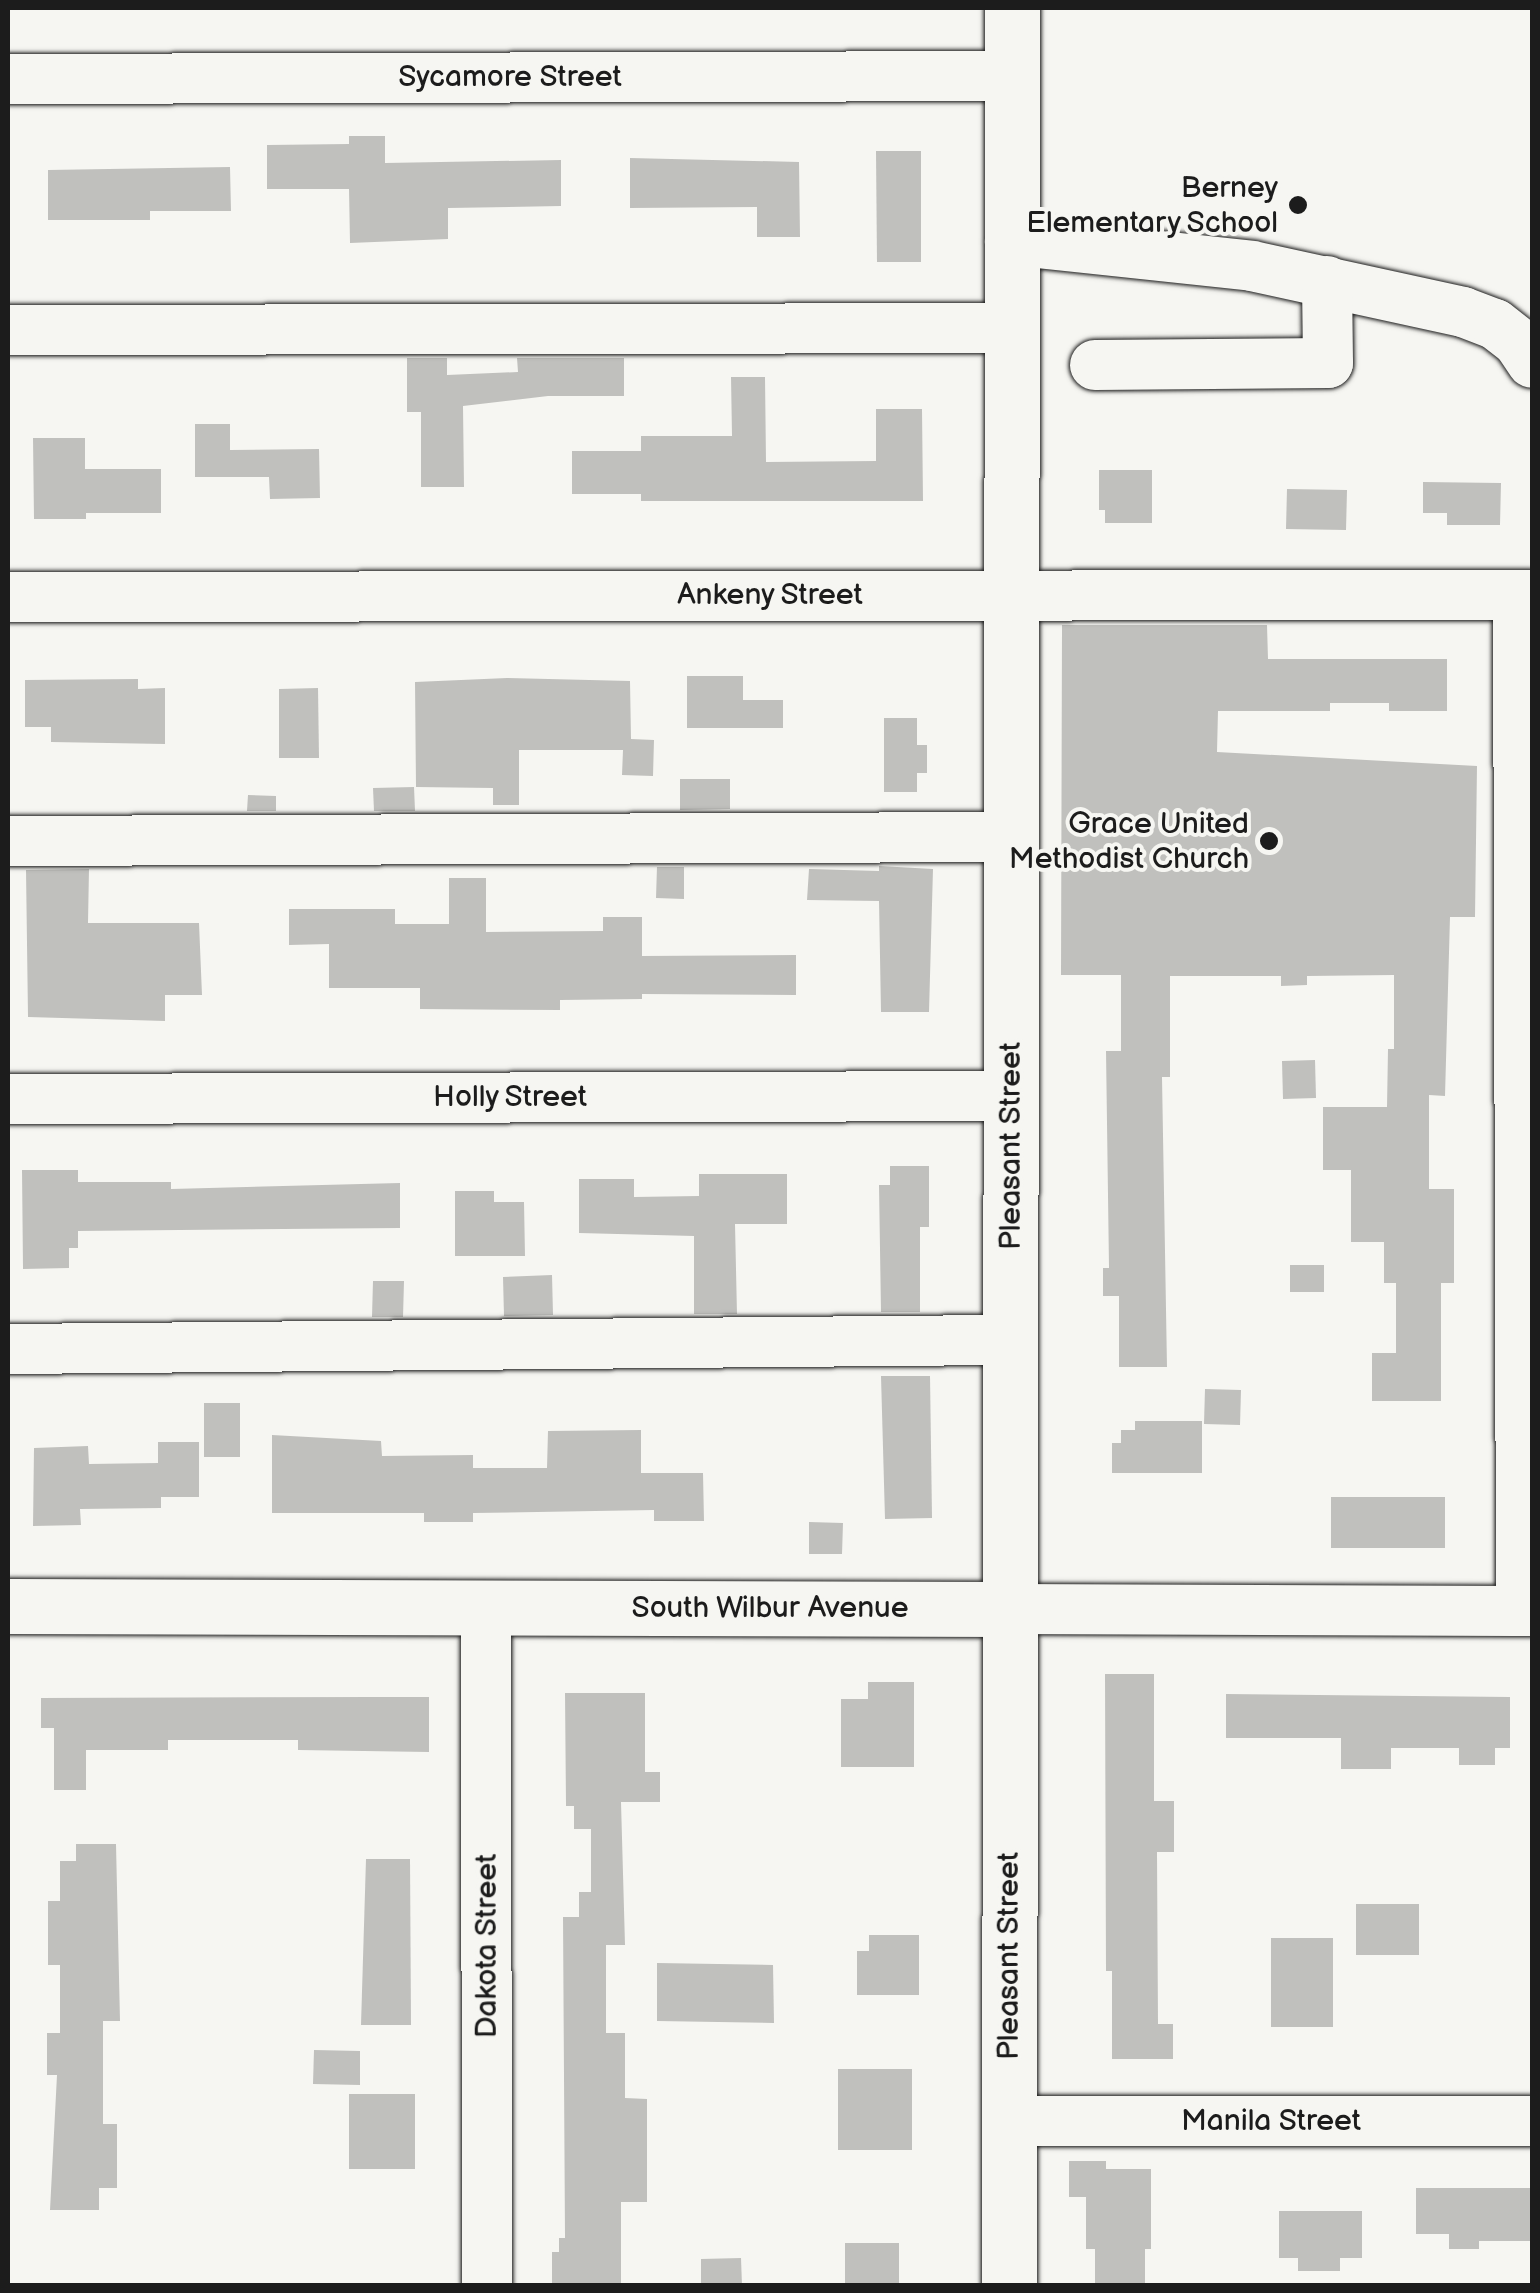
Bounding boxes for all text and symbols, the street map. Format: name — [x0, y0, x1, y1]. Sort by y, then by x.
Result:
street label: Sycamore Street — [398, 59, 622, 95]
place label: Berney Elementary School — [1024, 170, 1278, 240]
marker: Berney Elementary School — [1287, 194, 1309, 216]
street label: Ankeny Street — [676, 577, 864, 613]
place label: Grace United Methodist Church — [1009, 806, 1249, 876]
marker: Grace United Methodist Church — [1258, 830, 1280, 852]
street label: Pleasant Street — [993, 1042, 1029, 1250]
street label: Holly Street — [432, 1079, 588, 1115]
street label: South Wilbur Avenue — [631, 1590, 909, 1626]
street label: Pleasant Street — [991, 1852, 1027, 2060]
street label: Dakota Street — [469, 1853, 505, 2039]
street label: Manila Street — [1181, 2103, 1361, 2139]

